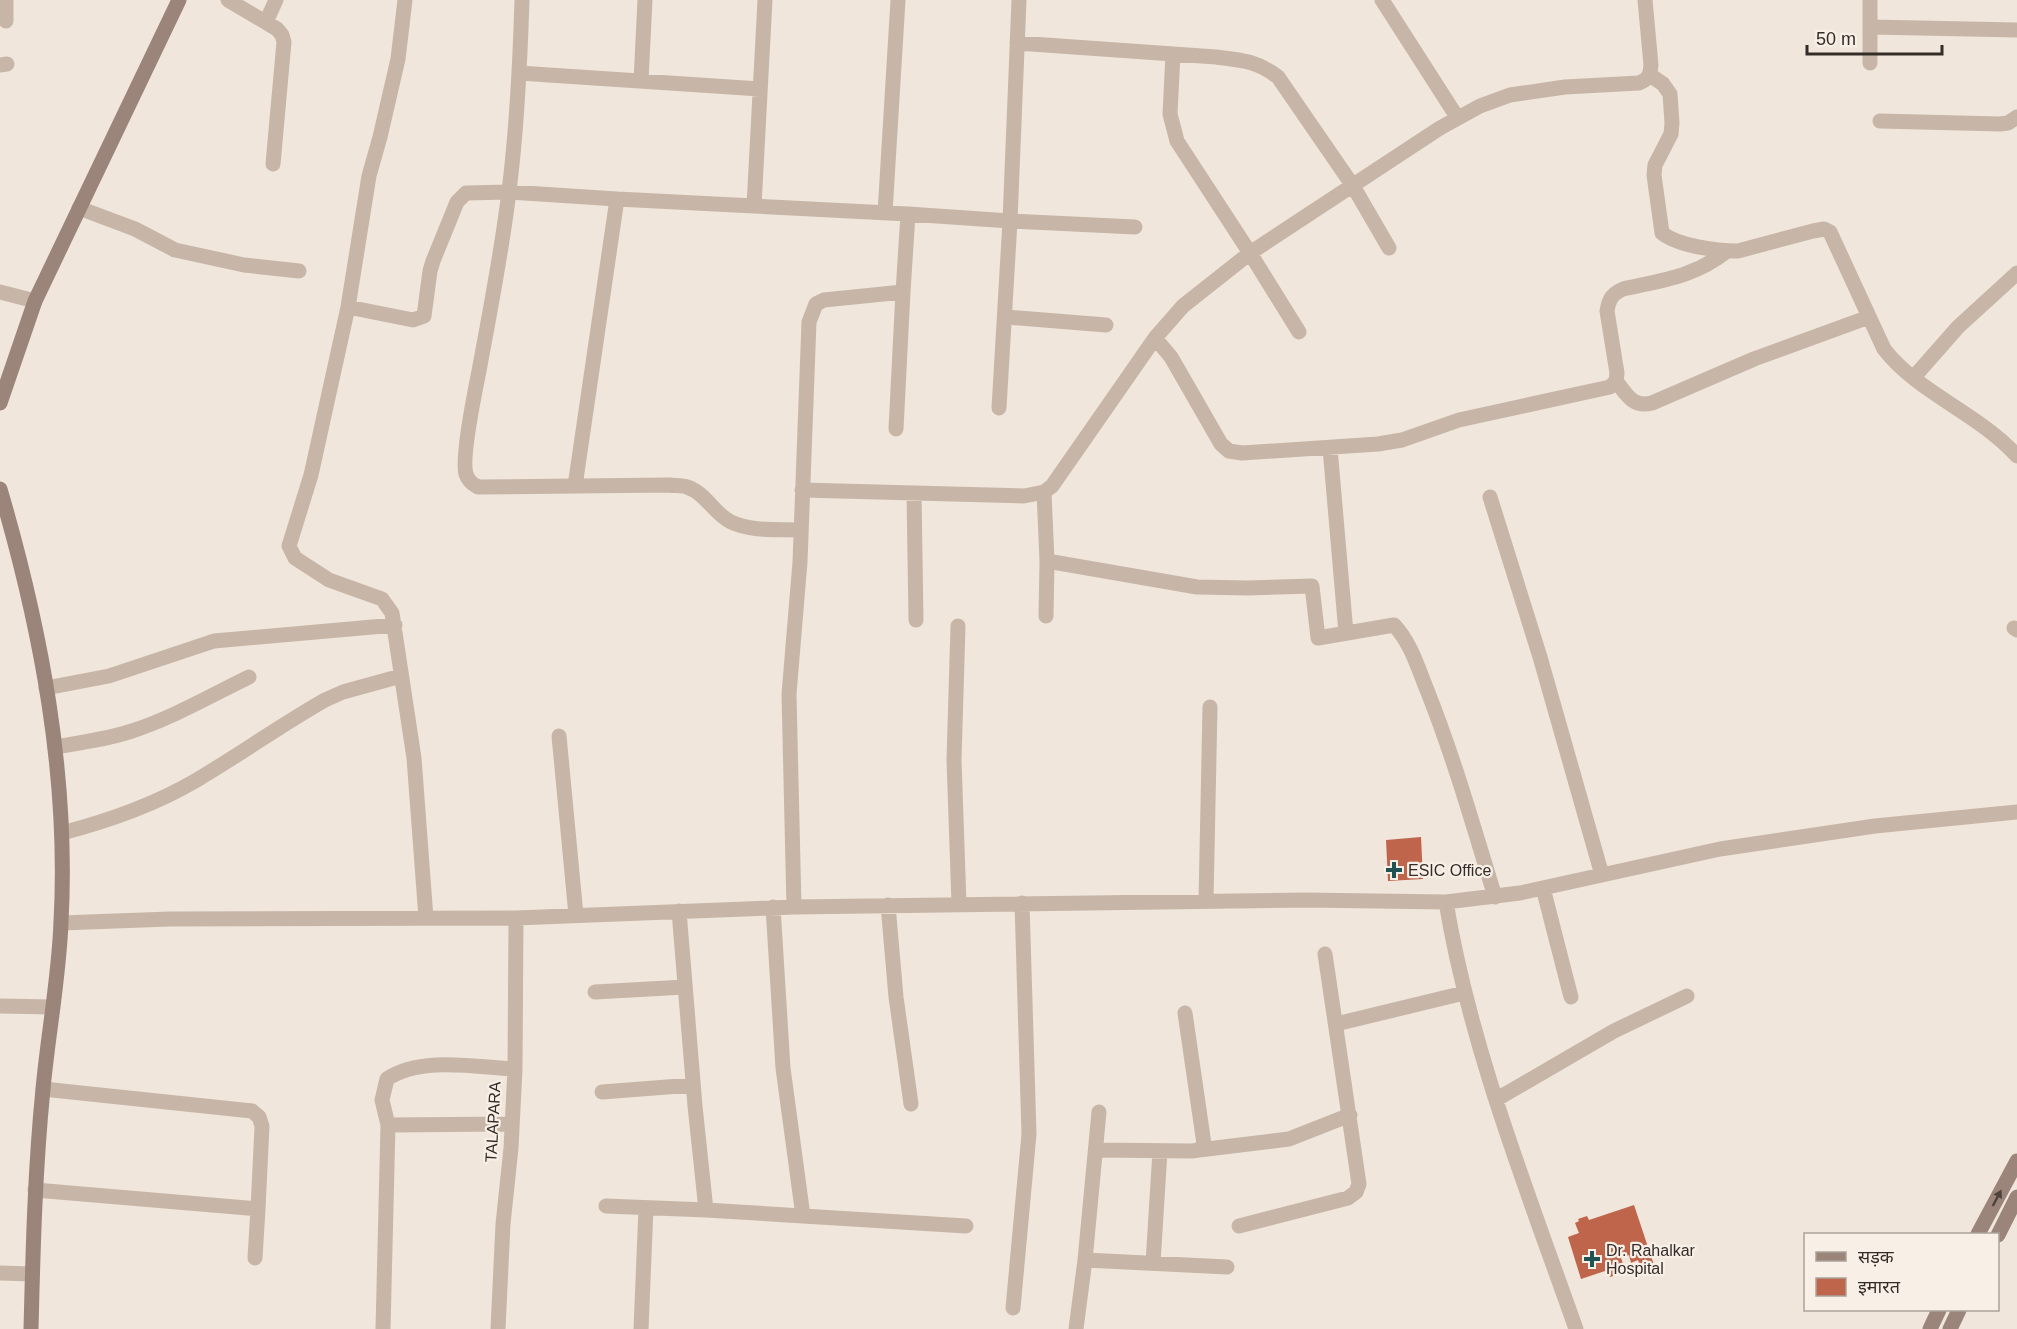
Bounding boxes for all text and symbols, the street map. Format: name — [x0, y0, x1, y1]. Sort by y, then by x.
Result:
scale bar — [1807, 18, 1942, 56]
text: 50 m — [1816, 29, 1856, 49]
marker: ESIC Office — [1385, 861, 1403, 879]
place label: ESIC Office — [1408, 862, 1491, 879]
street label: TALAPARA — [482, 1081, 504, 1163]
one-way arrow — [1992, 1189, 2002, 1207]
legend — [1804, 1233, 1999, 1311]
place label: Dr. Rahalkar Hospital — [1606, 1242, 1696, 1277]
text: सड़क — [1858, 1247, 1895, 1267]
marker: Dr. Rahalkar Hospital — [1583, 1250, 1601, 1268]
text: इमारत — [1858, 1277, 1901, 1297]

